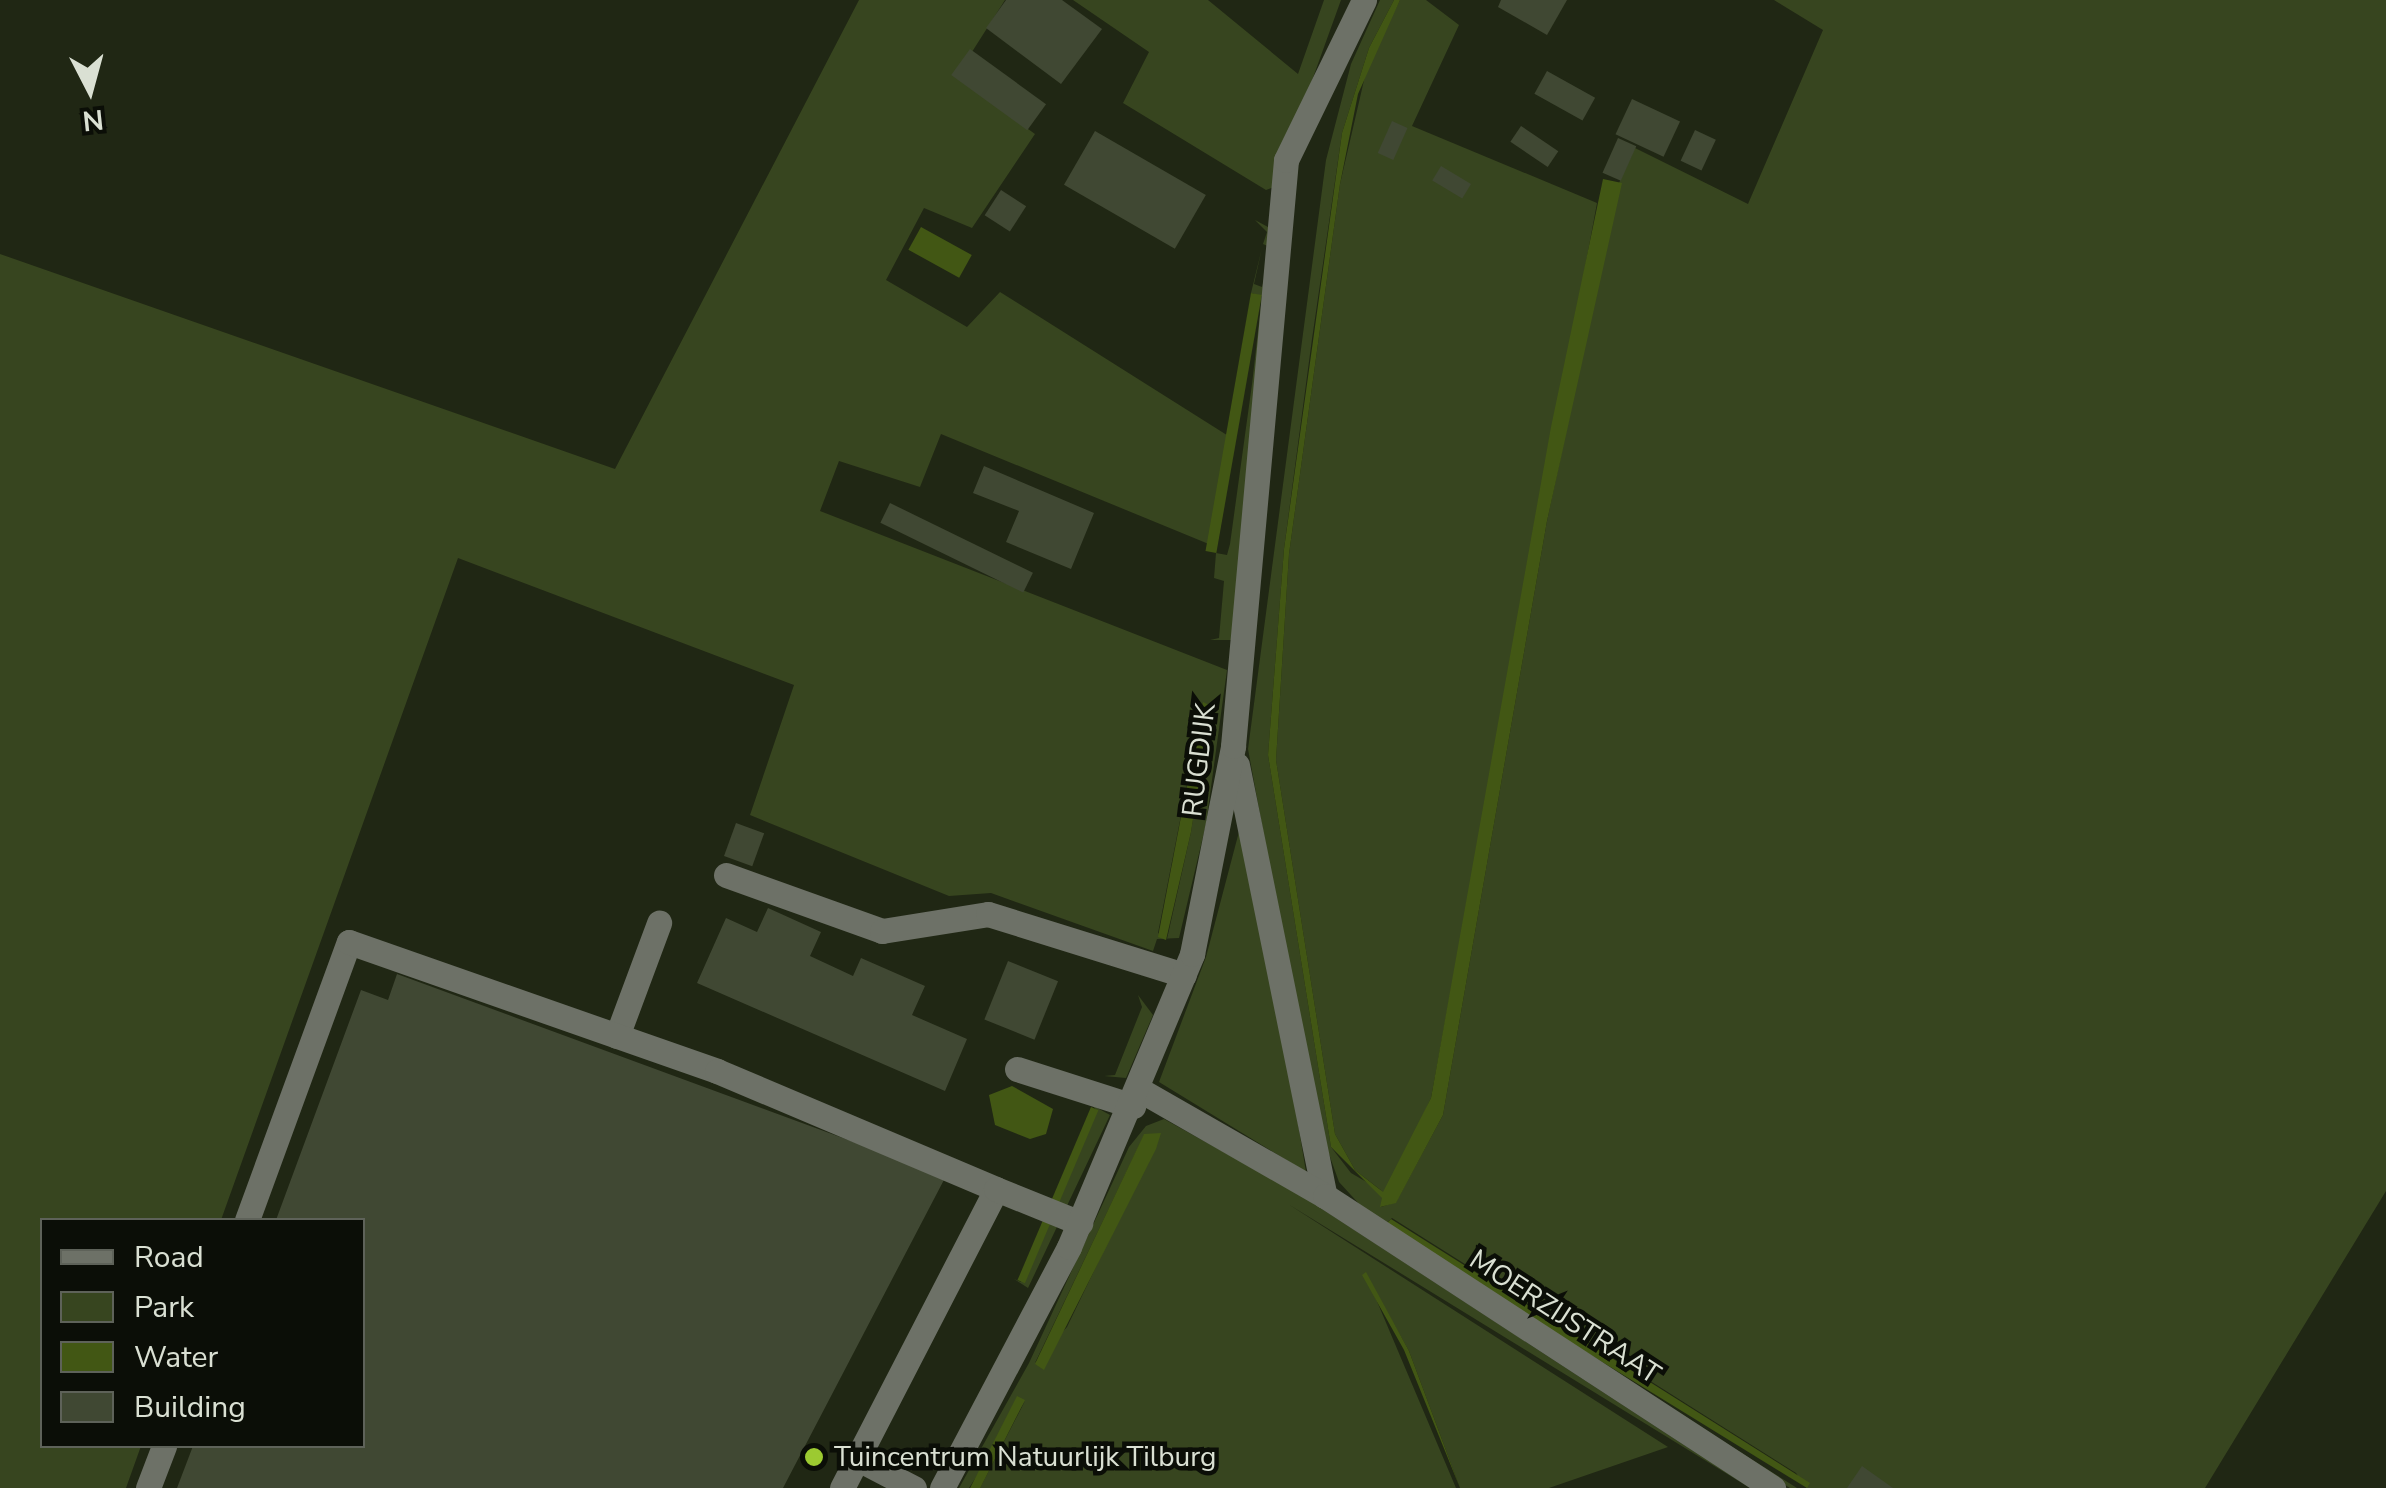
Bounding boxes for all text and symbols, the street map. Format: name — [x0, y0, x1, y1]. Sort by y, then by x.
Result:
north arrow — [40, 40, 140, 140]
text: N — [81, 100, 106, 140]
street label: RUGDIJK — [1175, 701, 1223, 819]
legend — [40, 1218, 365, 1448]
text: Road — [134, 1237, 204, 1278]
street label: MOERZIJSTRAAT — [1463, 1243, 1667, 1391]
text: Park — [134, 1287, 194, 1328]
text: Water — [134, 1337, 218, 1378]
text: Building — [134, 1387, 246, 1428]
place label: Tuincentrum Natuurlijk Tilburg — [834, 1440, 1216, 1474]
marker: Tuincentrum Natuurlijk Tilburg — [803, 1446, 825, 1468]

